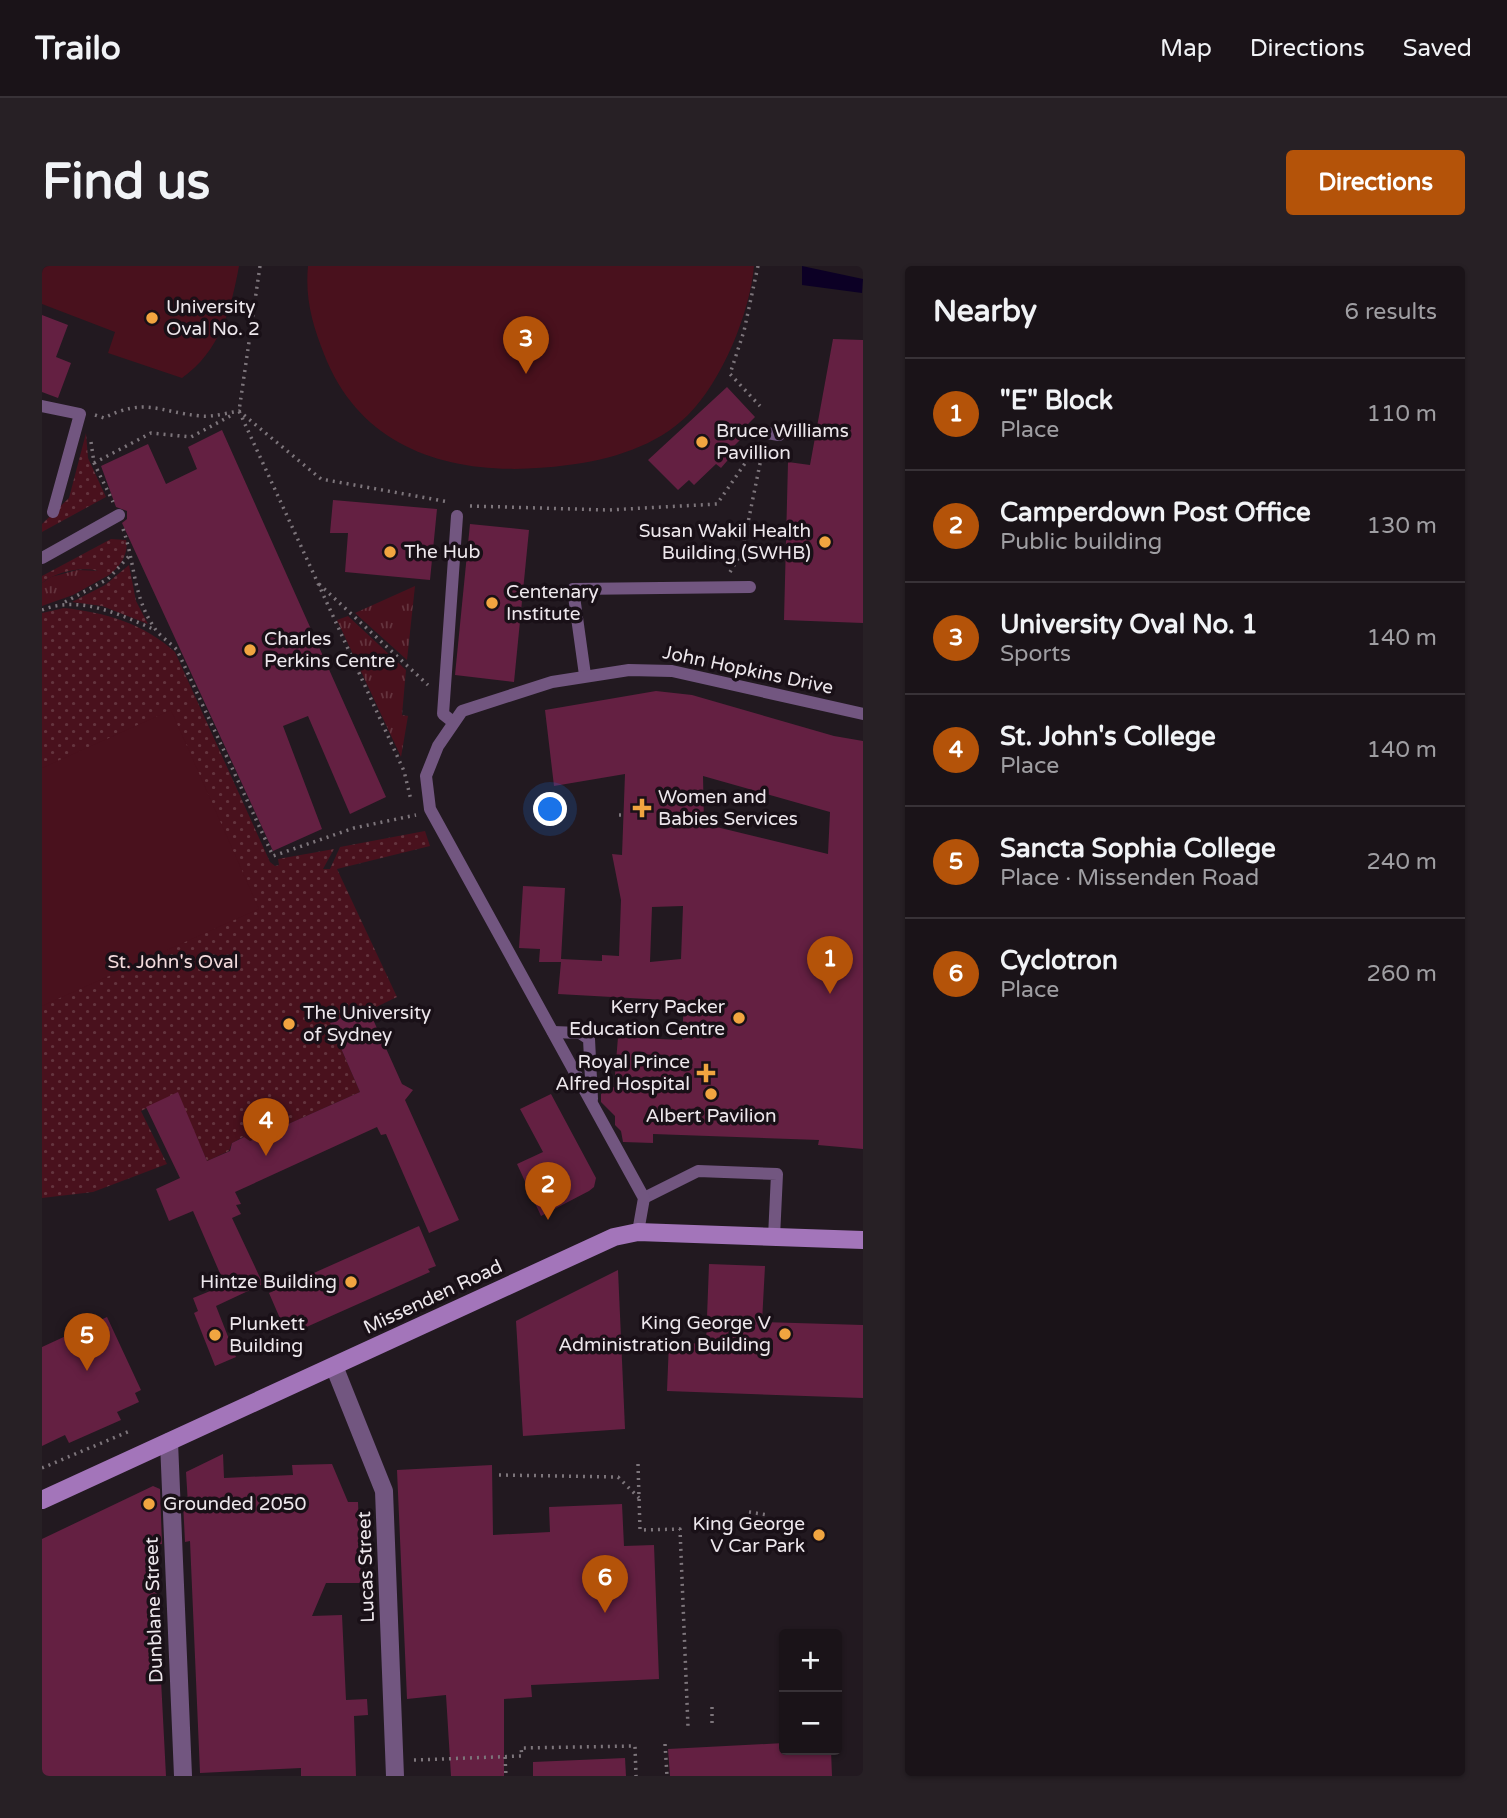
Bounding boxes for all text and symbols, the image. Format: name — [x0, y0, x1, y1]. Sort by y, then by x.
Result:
text: Trailo — [35, 29, 121, 68]
text: Map — [1160, 34, 1212, 63]
text: Directions — [1250, 34, 1365, 63]
text: Saved — [1403, 34, 1472, 63]
button: Directions — [1286, 150, 1465, 215]
text: Find us — [42, 153, 210, 212]
text: Nearby — [933, 293, 1037, 330]
place label: University Oval No. 2 — [166, 296, 260, 340]
text: 6 results — [1344, 298, 1437, 326]
marker: University Oval No. 2 — [144, 310, 160, 326]
pin: 3 — [503, 316, 549, 374]
text: "E" Block — [1000, 385, 1113, 416]
text: 1 — [949, 400, 963, 428]
text: 110 m — [1367, 400, 1437, 428]
text: Place — [1000, 416, 1059, 444]
place label: Bruce Williams Pavillion — [716, 420, 849, 464]
marker: Bruce Williams Pavillion — [694, 434, 710, 450]
text: Camperdown Post Office — [1000, 497, 1311, 528]
text: 2 — [949, 512, 963, 540]
text: 130 m — [1367, 512, 1437, 540]
place label: Susan Wakil Health Building (SWHB) — [639, 520, 811, 564]
text: Public building — [1000, 528, 1162, 556]
marker: Susan Wakil Health Building (SWHB) — [817, 534, 833, 550]
place label: The Hub — [404, 541, 480, 563]
marker: The Hub — [382, 544, 398, 560]
place label: Centenary Institute — [506, 581, 599, 625]
marker: Centenary Institute — [484, 595, 500, 611]
text: University Oval No. 1 — [1000, 609, 1258, 640]
text: 3 — [949, 624, 963, 652]
text: 140 m — [1367, 624, 1437, 652]
place label: Charles Perkins Centre — [264, 628, 395, 672]
text: Sports — [1000, 640, 1071, 668]
street label: John Hopkins Drive — [661, 641, 835, 699]
marker: Charles Perkins Centre — [242, 642, 258, 658]
text: St. John's College — [1000, 721, 1216, 752]
text: 4 — [949, 736, 963, 764]
text: 140 m — [1367, 736, 1437, 764]
text: Place — [1000, 752, 1059, 780]
place label: Women and Babies Services — [658, 786, 798, 830]
your location — [533, 792, 567, 826]
marker: Women and Babies Services — [632, 798, 652, 818]
text: Sancta Sophia College — [1000, 833, 1276, 864]
text: 5 — [949, 848, 963, 876]
text: 240 m — [1367, 848, 1437, 876]
text: Place · Missenden Road — [1000, 864, 1259, 892]
pin: 1 — [807, 936, 853, 994]
text: Cyclotron — [1000, 945, 1118, 976]
park label: St. John's Oval — [107, 951, 239, 973]
text: 6 — [949, 960, 963, 988]
text: 260 m — [1367, 960, 1437, 988]
text: Place — [1000, 976, 1059, 1004]
place label: Kerry Packer Education Centre — [569, 996, 726, 1040]
place label: The University of Sydney — [303, 1002, 431, 1046]
marker: Kerry Packer Education Centre — [731, 1010, 747, 1026]
marker: The University of Sydney — [281, 1016, 297, 1032]
place label: Royal Prince Alfred Hospital — [555, 1051, 690, 1095]
marker: Royal Prince Alfred Hospital — [696, 1063, 716, 1083]
marker: Albert Pavilion — [703, 1086, 719, 1102]
pin: 4 — [243, 1098, 289, 1156]
place label: Albert Pavilion — [645, 1105, 777, 1127]
pin: 2 — [525, 1162, 571, 1220]
street label: Missenden Road — [360, 1255, 506, 1339]
place label: Hintze Building — [200, 1271, 337, 1293]
marker: Hintze Building — [343, 1274, 359, 1290]
place label: King George V Administration Building — [558, 1312, 771, 1356]
pin: 5 — [64, 1313, 110, 1371]
place label: Plunkett Building — [229, 1313, 305, 1357]
marker: King George V Administration Building — [777, 1326, 793, 1342]
marker: Plunkett Building — [207, 1327, 223, 1343]
place label: Grounded 2050 — [163, 1493, 307, 1515]
marker: Grounded 2050 — [141, 1496, 157, 1512]
street label: Lucas Street — [353, 1511, 379, 1623]
place label: King George V Car Park — [693, 1513, 805, 1557]
marker: King George V Car Park — [811, 1527, 827, 1543]
street label: Dunblane Street — [140, 1537, 168, 1683]
pin: 6 — [582, 1555, 628, 1613]
map controls — [779, 1629, 842, 1755]
button: + — [779, 1629, 842, 1692]
button: − — [779, 1692, 842, 1755]

